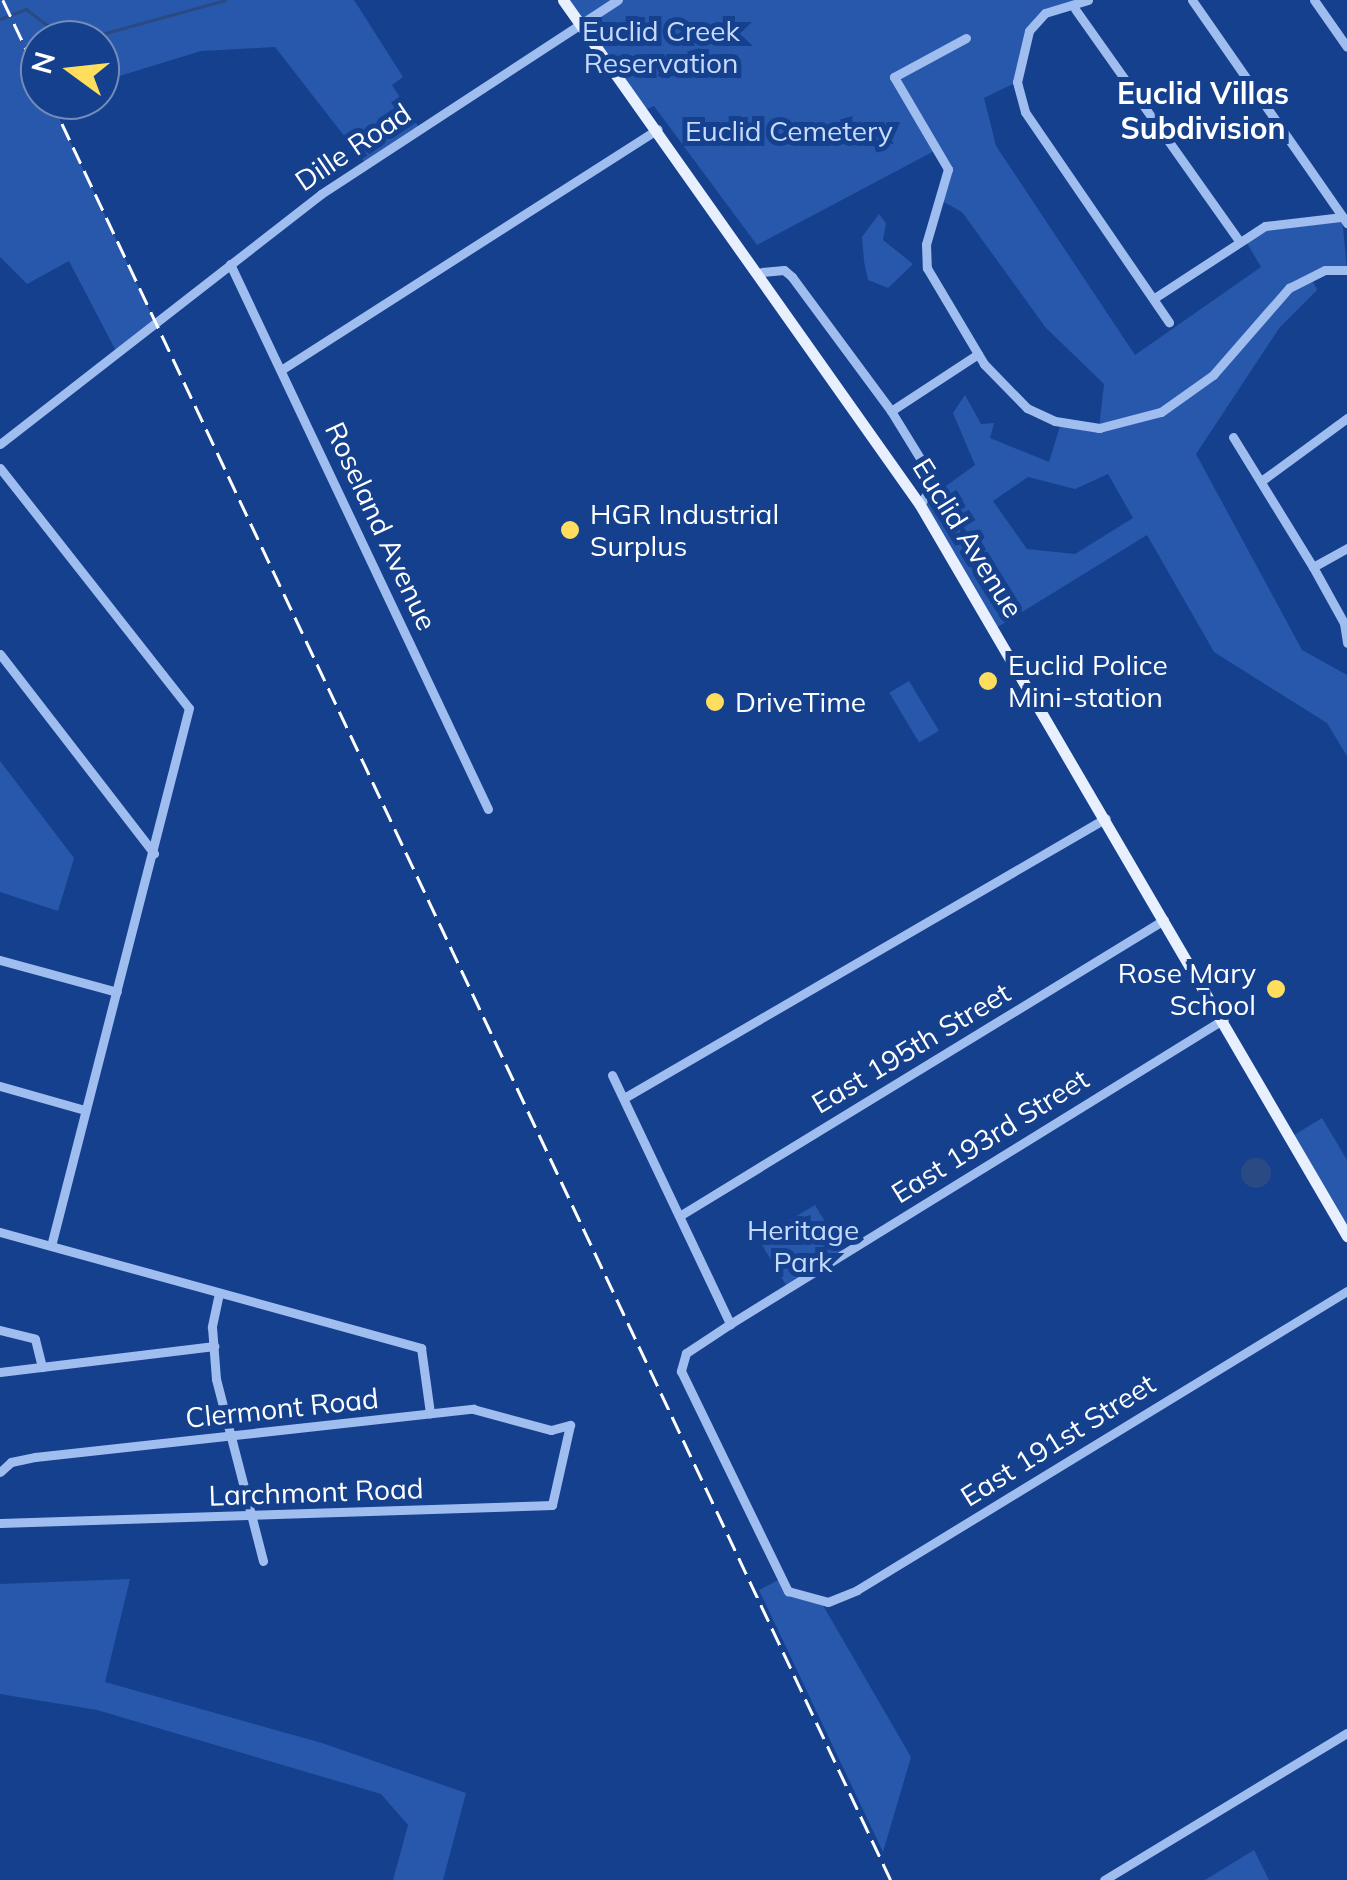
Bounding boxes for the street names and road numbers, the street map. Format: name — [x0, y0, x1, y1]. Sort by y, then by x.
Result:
street label: Dille Road — [289, 96, 417, 198]
street label: Roseland Avenue — [318, 417, 444, 635]
street label: Euclid Avenue — [906, 452, 1030, 624]
street label: East 195th Street — [806, 976, 1016, 1120]
street label: East 193rd Street — [885, 1062, 1095, 1210]
street label: East 191st Street — [955, 1367, 1161, 1513]
street label: Clermont Road — [184, 1381, 380, 1435]
street label: Larchmont Road — [208, 1471, 424, 1513]

